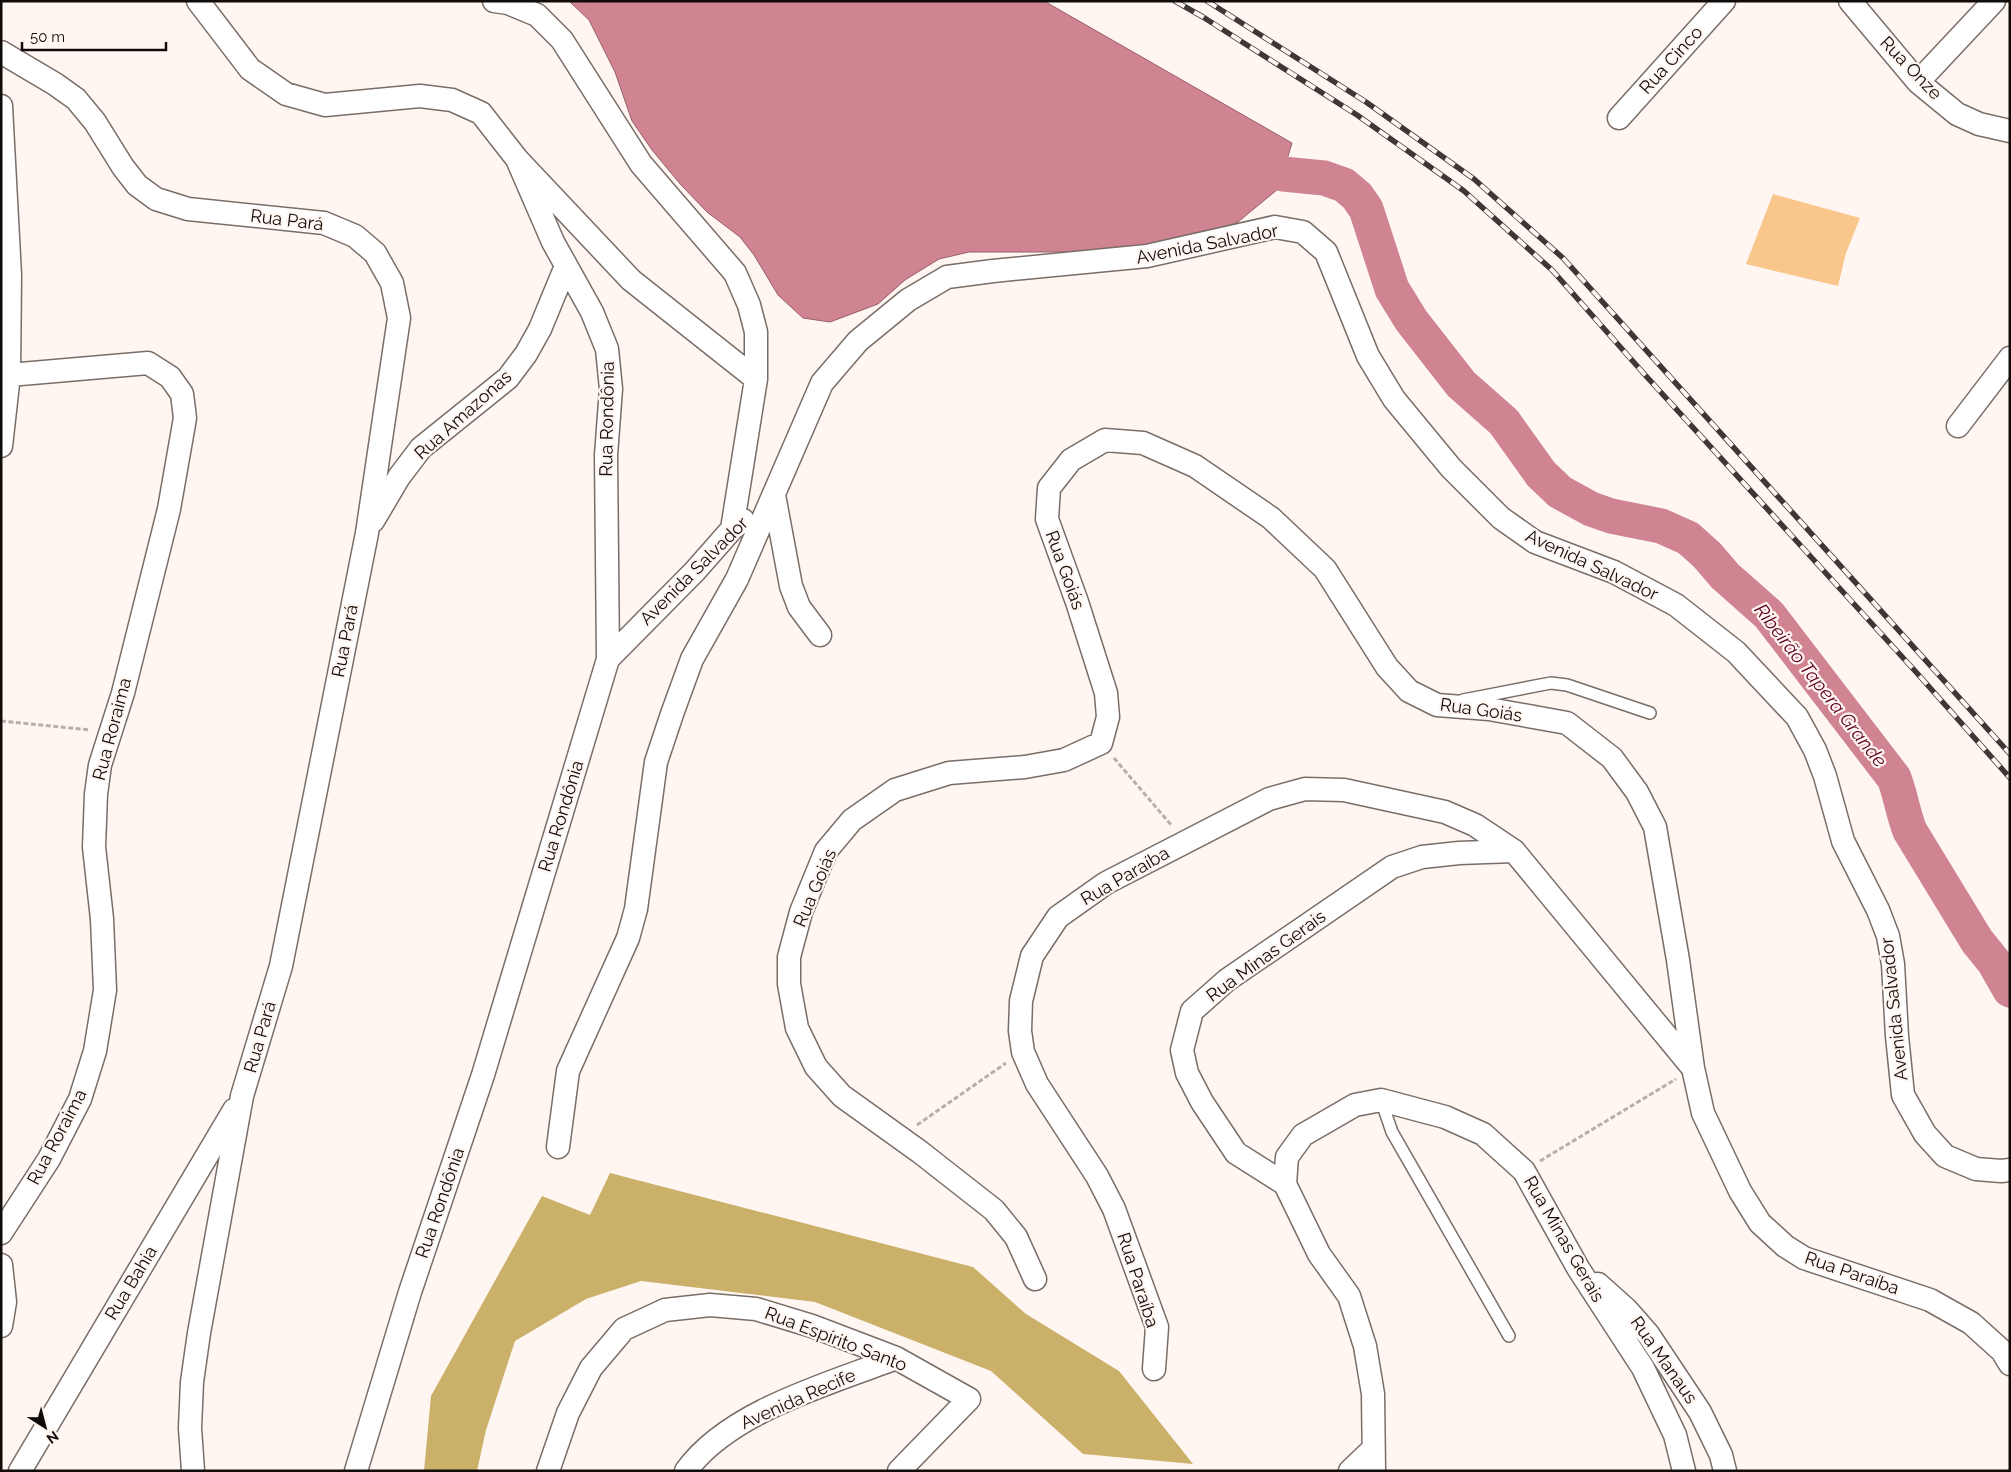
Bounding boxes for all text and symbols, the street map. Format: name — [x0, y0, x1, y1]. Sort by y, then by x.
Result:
scale bar — [22, 20, 166, 52]
street label: Rua Cinco — [1635, 21, 1707, 98]
text: 50 m — [30, 28, 65, 46]
street label: Rua Onze — [1876, 32, 1947, 104]
street label: Rua Pará — [249, 205, 325, 234]
street label: Avenida Salvador — [1134, 219, 1280, 268]
street label: Rua Rondônia — [595, 361, 618, 477]
street label: Rua Amazonas — [410, 365, 516, 464]
street label: Avenida Salvador — [635, 512, 753, 629]
street label: Avenida Salvador — [1522, 525, 1663, 605]
street label: Rua Goiás — [1041, 527, 1090, 613]
water label: Ribeirão Tapera Grande — [1750, 599, 1892, 771]
street label: Rua Pará — [327, 603, 362, 679]
street label: Rua Roraima — [88, 675, 135, 782]
street label: Rua Goiás — [1439, 693, 1524, 726]
street label: Rua Rondônia — [534, 758, 587, 874]
street label: Rua Paraíba — [1077, 842, 1173, 909]
street label: Rua Goiás — [789, 845, 840, 930]
street label: Rua Minas Gerais — [1202, 905, 1330, 1006]
street label: Avenida Salvador — [1875, 936, 1911, 1082]
street label: Rua Pará — [239, 999, 280, 1075]
street label: Rua Roraima — [23, 1085, 91, 1188]
street label: Rua Rondônia — [411, 1145, 468, 1261]
street label: Rua Minas Gerais — [1520, 1172, 1609, 1306]
street label: Rua Paraíba — [1113, 1230, 1164, 1330]
street label: Rua Bahia — [100, 1242, 161, 1324]
street label: Rua Paraíba — [1802, 1247, 1902, 1298]
street label: Rua Espírito Santo — [762, 1302, 910, 1375]
street label: Rua Manaus — [1627, 1312, 1702, 1408]
street label: Avenida Recife — [737, 1364, 859, 1433]
north arrow — [20, 1402, 70, 1452]
text: N — [44, 1428, 62, 1447]

